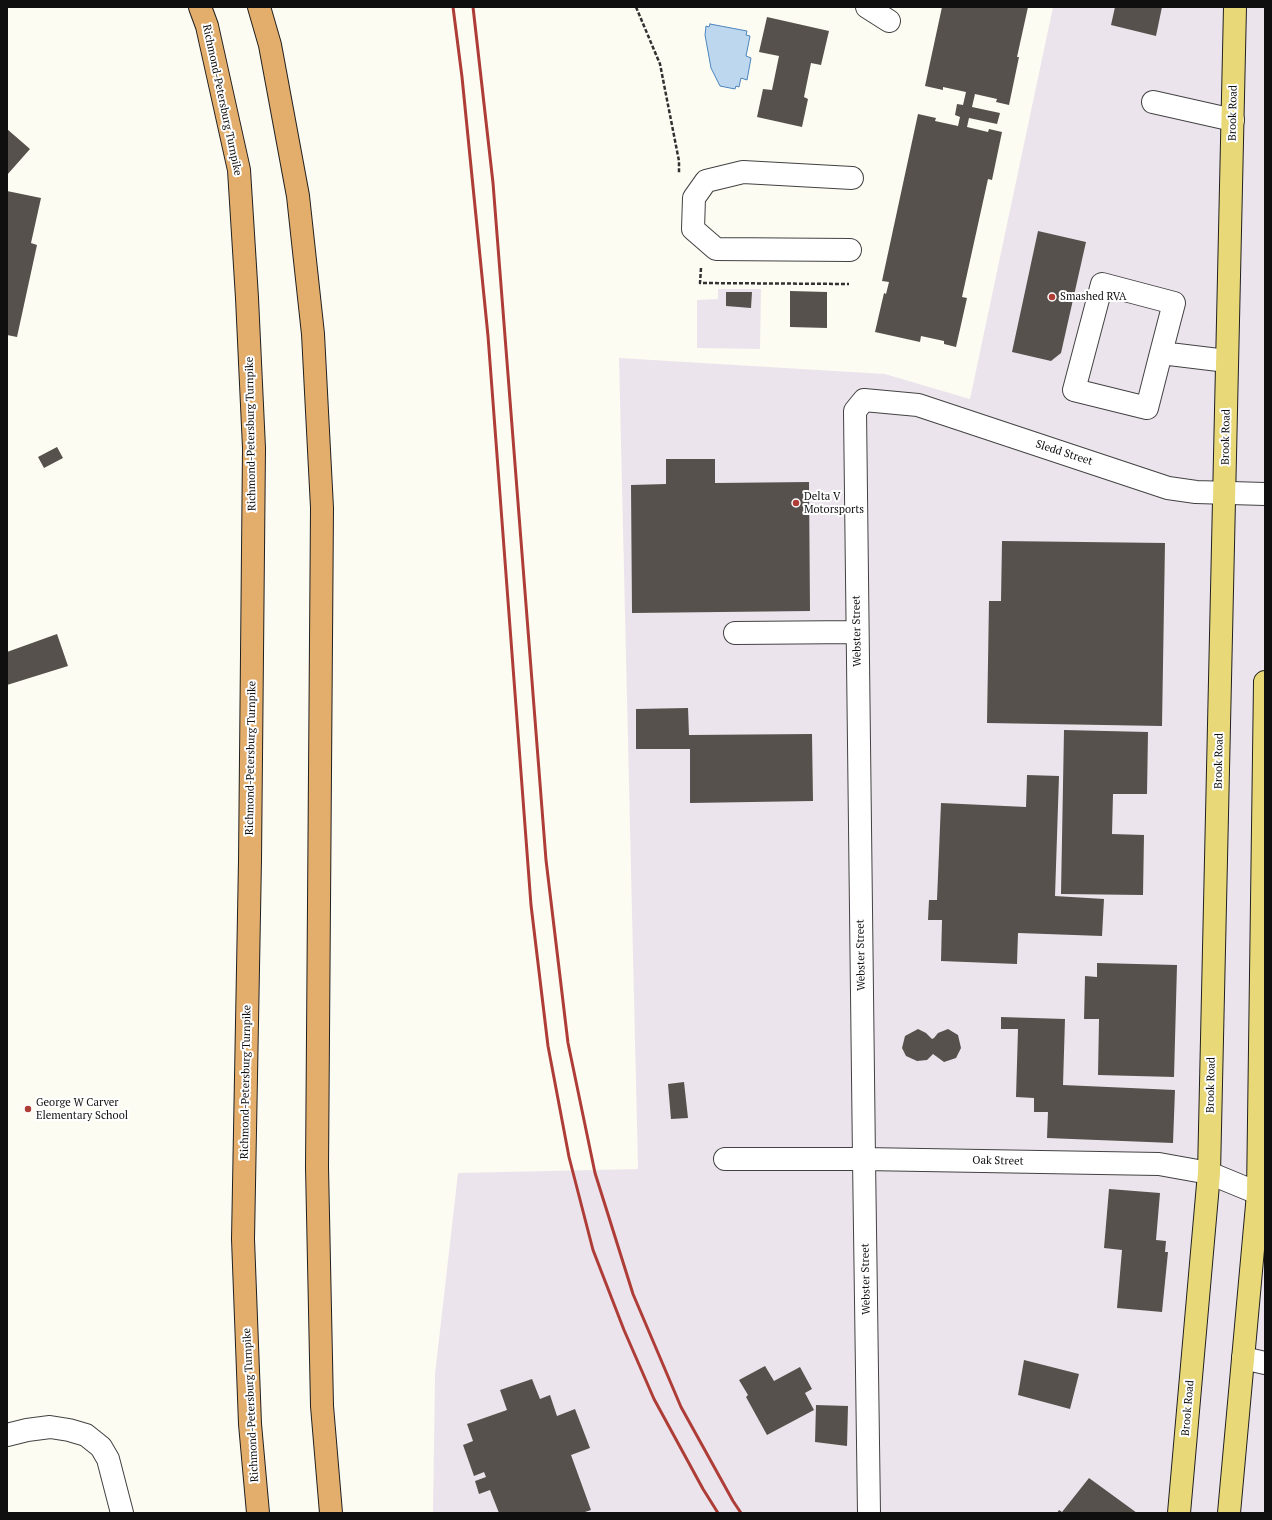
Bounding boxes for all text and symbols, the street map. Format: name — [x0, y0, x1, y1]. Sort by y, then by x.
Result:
street label: Richmond-Petersburg Turnpike — [200, 23, 244, 177]
street label: Brook Road — [1226, 85, 1240, 141]
place label: Smashed RVA — [1060, 290, 1127, 304]
marker: Smashed RVA — [1047, 292, 1057, 302]
street label: Richmond-Petersburg Turnpike — [243, 357, 259, 511]
street label: Brook Road — [1219, 409, 1233, 465]
street label: Sledd Street — [1034, 438, 1094, 468]
place label: Delta V Motorsports — [804, 490, 864, 516]
marker: Delta V Motorsports — [791, 498, 801, 508]
street label: Webster Street — [850, 595, 864, 667]
street label: Richmond-Petersburg Turnpike — [243, 681, 259, 835]
street label: Brook Road — [1212, 733, 1226, 789]
street label: Webster Street — [854, 919, 868, 991]
street label: Richmond-Petersburg Turnpike — [238, 1005, 254, 1159]
street label: Brook Road — [1204, 1057, 1218, 1113]
place label: George W Carver Elementary School — [36, 1096, 128, 1122]
marker: George W Carver Elementary School — [23, 1104, 33, 1114]
street label: Oak Street — [972, 1154, 1024, 1168]
street label: Webster Street — [859, 1243, 873, 1315]
street label: Richmond-Petersburg Turnpike — [240, 1328, 262, 1482]
street label: Brook Road — [1179, 1380, 1197, 1436]

